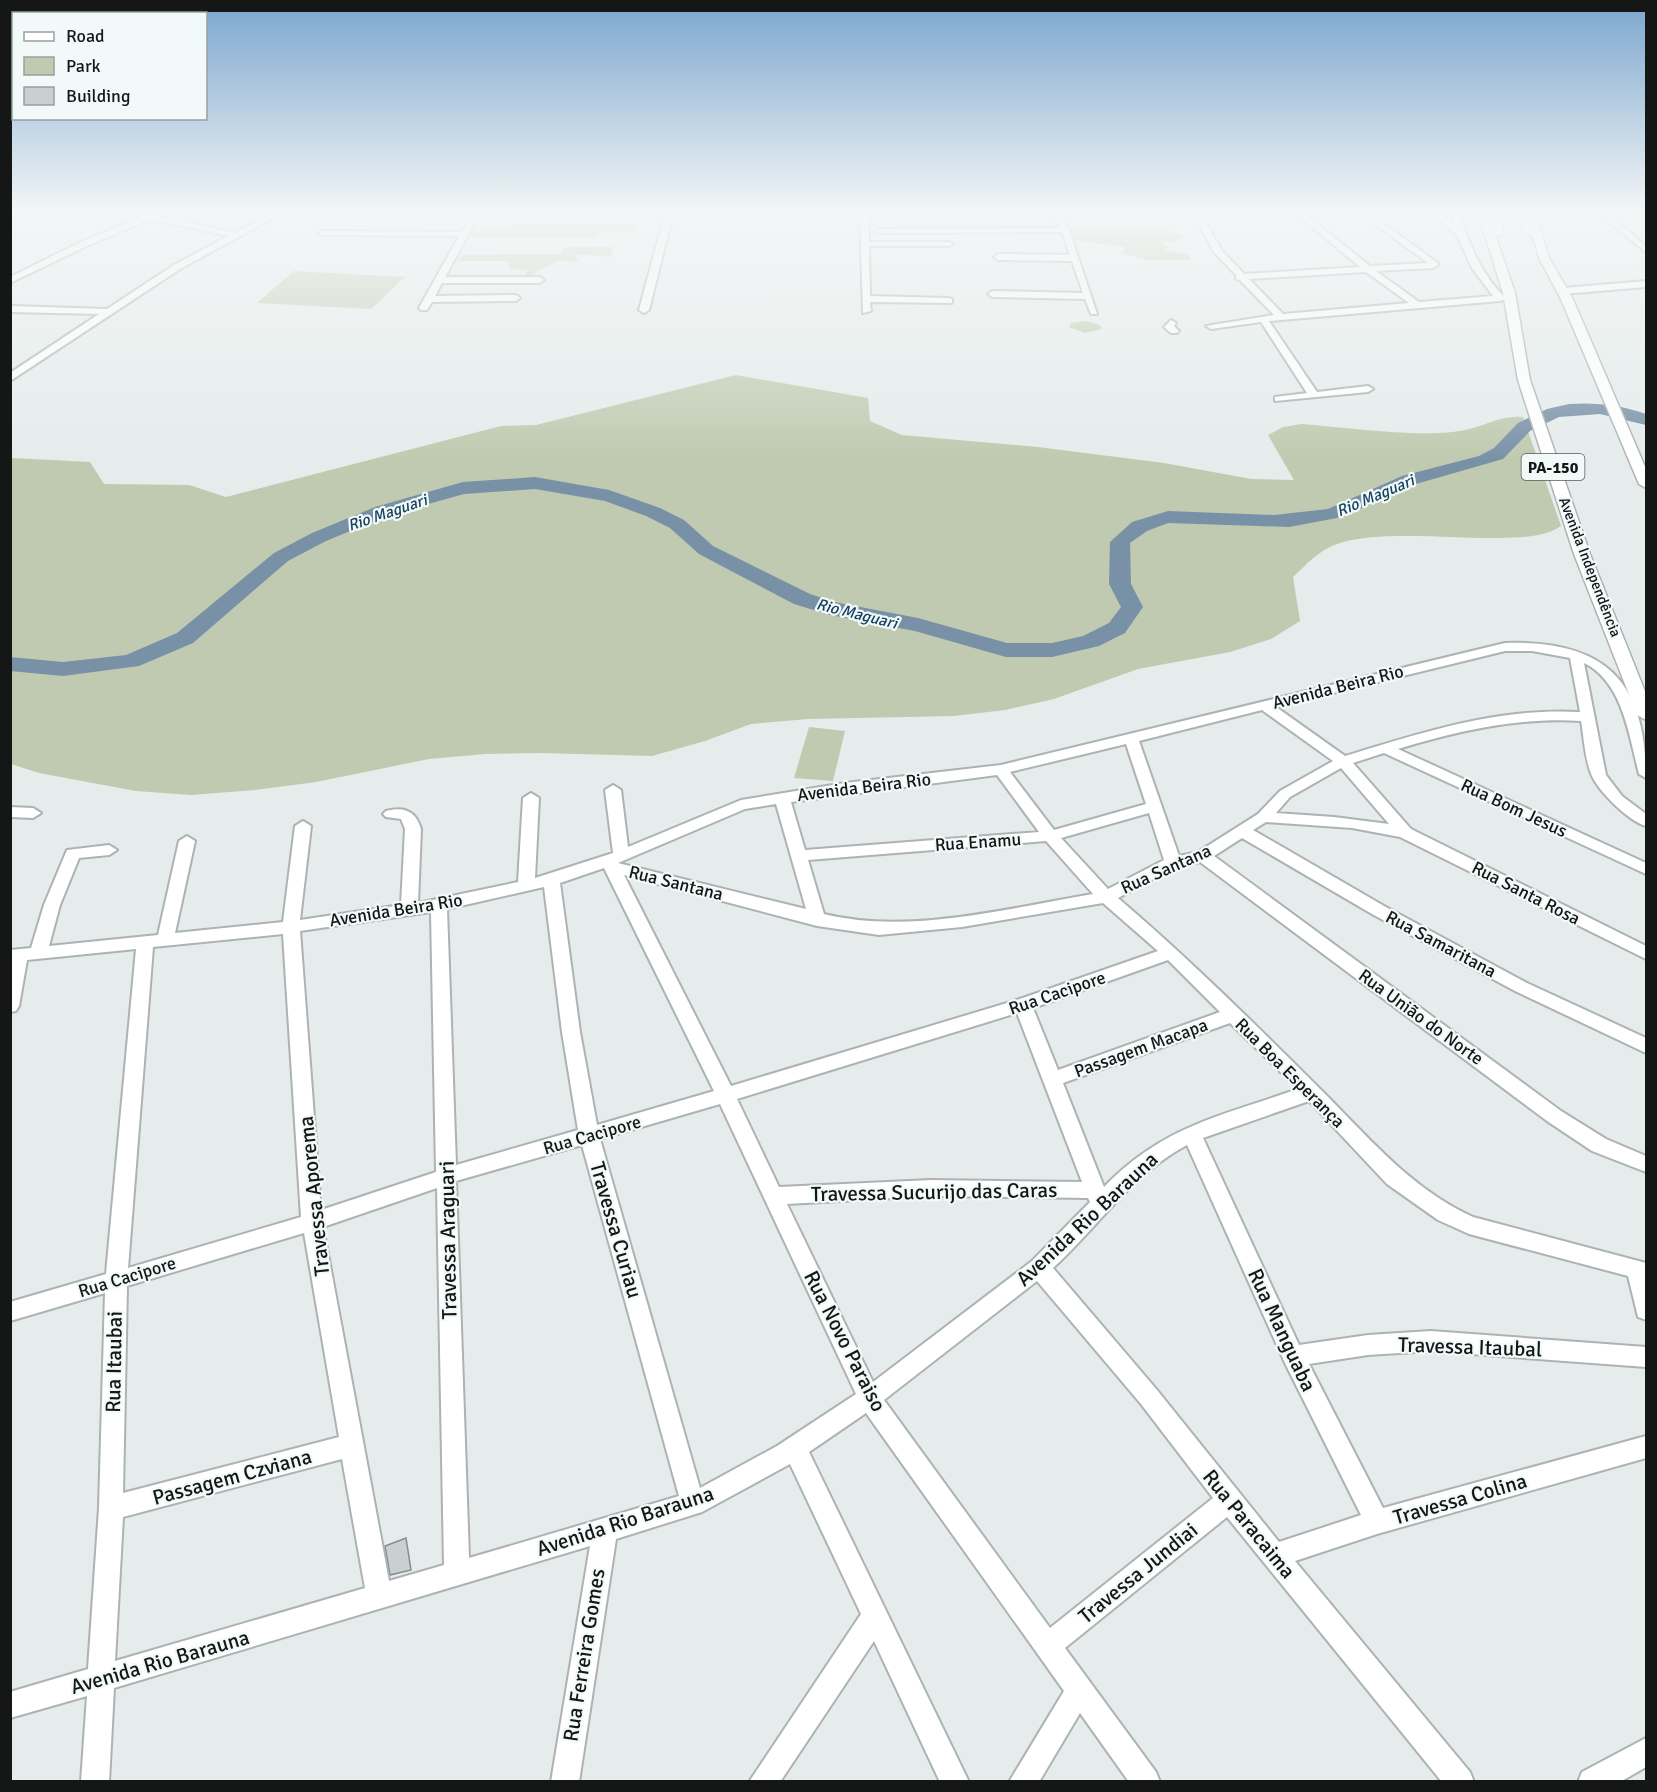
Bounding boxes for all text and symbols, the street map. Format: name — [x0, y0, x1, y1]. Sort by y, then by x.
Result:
legend — [12, 12, 207, 120]
text: Road — [66, 25, 105, 47]
text: Park — [66, 55, 101, 77]
text: Building — [66, 85, 130, 107]
road number: PA-150 — [1522, 454, 1584, 480]
water label: Rio Maguari — [1333, 470, 1419, 521]
water label: Rio Maguari — [345, 490, 431, 536]
street label: Avenida Independência — [1555, 495, 1625, 639]
water label: Rio Maguari — [814, 594, 901, 634]
street label: Avenida Beira Rio — [1270, 660, 1406, 714]
street label: Avenida Beira Rio — [796, 768, 932, 806]
street label: Rua Bom Jesus — [1457, 774, 1571, 842]
street label: Rua Enamu — [934, 828, 1022, 856]
street label: Rua Santana — [1117, 839, 1215, 899]
street label: Rua Santa Rosa — [1468, 856, 1584, 930]
street label: Rua Santana — [626, 861, 726, 905]
street label: Avenida Beira Rio — [328, 889, 464, 931]
street label: Rua Samaritana — [1382, 906, 1500, 982]
street label: Rua União do Norte — [1354, 964, 1488, 1070]
street label: Rua Cacipore — [1006, 966, 1108, 1020]
street label: Rua Boa Esperança — [1230, 1013, 1350, 1133]
street label: Passagem Macapa — [1071, 1014, 1211, 1082]
street label: Rua Cacipore — [540, 1111, 644, 1159]
street label: Travessa Aporema — [293, 1115, 335, 1277]
street label: Avenida Rio Barauna — [1011, 1146, 1163, 1292]
street label: Travessa Curiau — [584, 1159, 648, 1301]
street label: Travessa Araguari — [434, 1160, 462, 1320]
street label: Travessa Sucurijo das Caras — [811, 1177, 1057, 1207]
street label: Rua Cacipore — [76, 1252, 178, 1302]
street label: Rua Manguaba — [1242, 1264, 1322, 1396]
street label: Rua Novo Paraiso — [798, 1266, 892, 1416]
street label: Rua Itaubai — [100, 1311, 128, 1413]
street label: Travessa Itaubal — [1398, 1331, 1542, 1363]
street label: Passagem Czviana — [150, 1443, 314, 1511]
street label: Rua Paracaima — [1197, 1464, 1301, 1584]
street label: Travessa Colina — [1390, 1467, 1530, 1531]
street label: Avenida Rio Barauna — [533, 1480, 717, 1562]
street label: Travessa Jundiai — [1073, 1517, 1203, 1629]
street label: Rua Ferreira Gomes — [557, 1567, 611, 1743]
street label: Avenida Rio Barauna — [68, 1624, 252, 1700]

